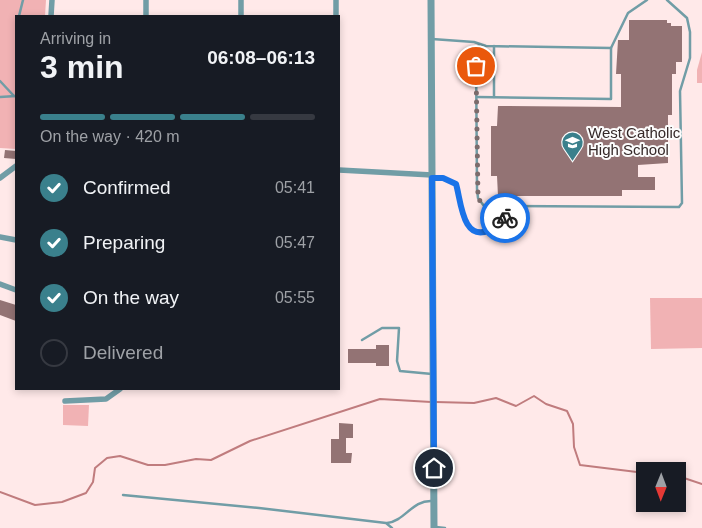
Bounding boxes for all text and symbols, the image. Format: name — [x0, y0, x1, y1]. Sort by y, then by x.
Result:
text: Arriving in — [40, 30, 111, 47]
pin — [455, 45, 497, 87]
text: 06:08–06:13 — [207, 47, 315, 68]
text: 3 min — [40, 49, 124, 85]
icon: bag — [462, 52, 490, 80]
place label: West Catholic High School — [588, 124, 681, 158]
text: On the way · 420 m — [40, 128, 180, 145]
school or university icon: West Catholic High School — [560, 130, 584, 161]
icon: check — [40, 174, 68, 202]
text: Confirmed — [83, 177, 171, 198]
text: 05:41 — [275, 179, 315, 196]
courier — [480, 193, 530, 243]
icon: bike — [491, 204, 519, 232]
icon: check — [40, 229, 68, 257]
text: Preparing — [83, 232, 165, 253]
text: 05:47 — [275, 234, 315, 251]
icon: check — [40, 284, 68, 312]
text: On the way — [83, 287, 179, 308]
text: 05:55 — [275, 289, 315, 306]
text: Delivered — [83, 342, 163, 363]
pin — [413, 447, 455, 489]
icon: home — [420, 454, 448, 482]
north arrow — [636, 462, 686, 512]
map controls — [636, 462, 686, 512]

